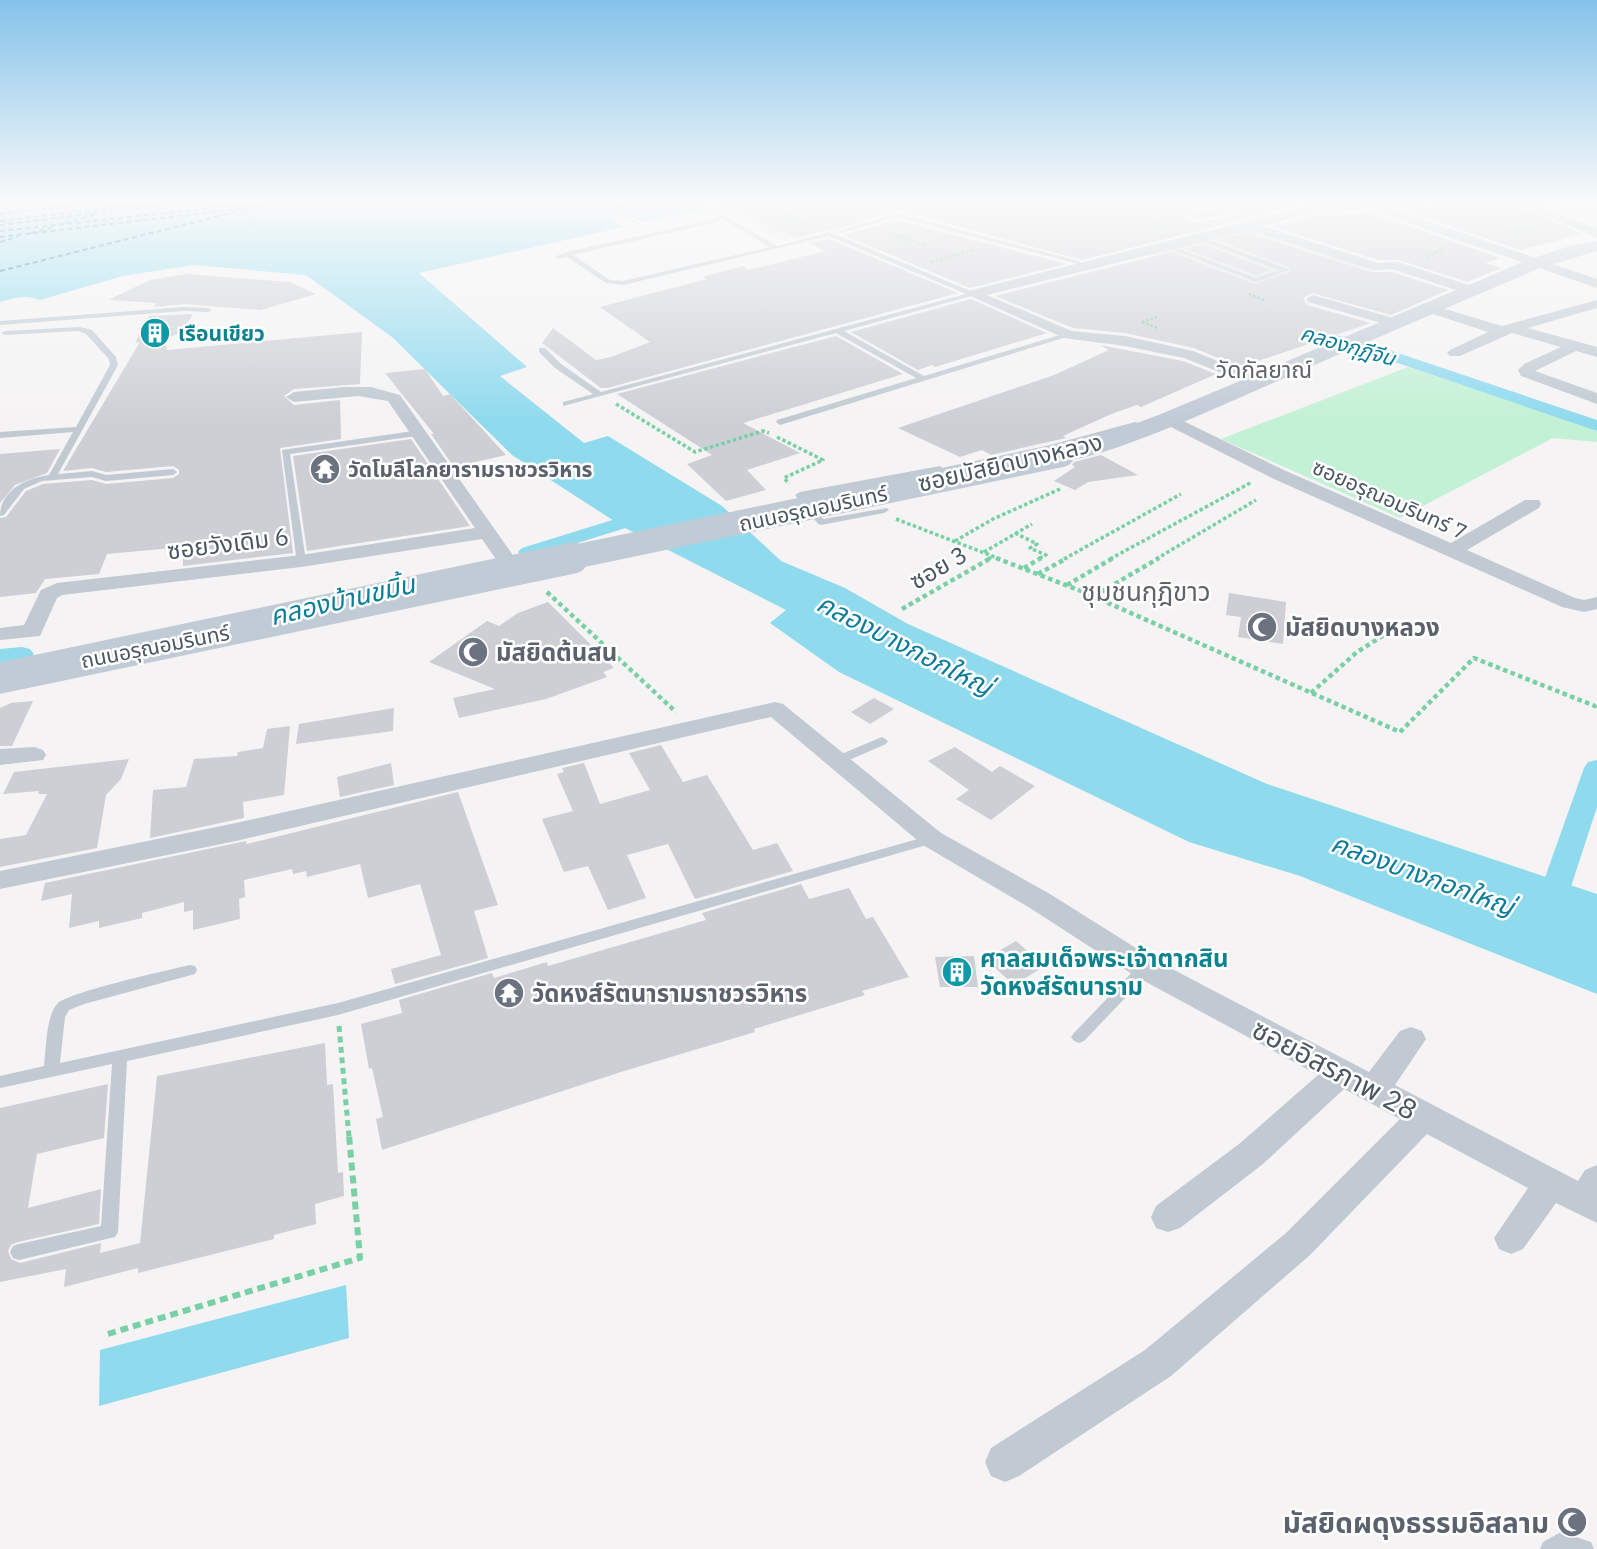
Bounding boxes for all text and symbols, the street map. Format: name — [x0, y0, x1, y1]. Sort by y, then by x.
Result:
building icon: เรือนเขียว — [138, 316, 172, 350]
water label: คลองกุฎีจีน — [1297, 318, 1400, 372]
place label: เรือนเขียว — [178, 319, 265, 347]
district label: วัดกัลยาณ์ — [1216, 354, 1312, 384]
street label: ซอยมัสยิดบางหลวง — [915, 425, 1105, 499]
temple icon: วัดโมลีโลกยารามราชวรวิหาร — [308, 452, 342, 486]
street label: ซอยอรุณอมรินทร์ 7 — [1308, 452, 1472, 546]
place label: วัดโมลีโลกยารามราชวรวิหาร — [348, 455, 593, 483]
street label: ถนนอรุณอมรินทร์ — [736, 478, 891, 537]
street label: ซอยวังเดิม 6 — [165, 520, 291, 566]
street label: ซอย 3 — [903, 538, 973, 596]
water label: คลองบ้านขมิ้น — [266, 565, 420, 632]
district label: ชุมชนกุฎิขาว — [1081, 574, 1211, 608]
water label: คลองบางกอกใหญ่ — [812, 585, 1002, 705]
mosque icon: มัสยิดบางหลวง — [1245, 610, 1279, 644]
place label: มัสยิดบางหลวง — [1285, 611, 1440, 643]
street label: ถนนอรุณอมรินทร์ — [78, 618, 233, 674]
mosque icon: มัสยิดต้นสน — [456, 635, 490, 669]
place label: มัสยิดต้นสน — [496, 636, 617, 668]
water label: คลองบางกอกใหญ่ — [1327, 825, 1523, 924]
place label: ศาลสมเด็จพระเจ้าตากสิน วัดหงส์รัตนาราม — [980, 942, 1229, 1002]
building icon: ศาลสมเด็จพระเจ้าตากสิน วัดหงส์รัตนาราม — [940, 955, 974, 989]
temple icon: วัดหงส์รัตนารามราชวรวิหาร — [492, 976, 526, 1010]
place label: วัดหงส์รัตนารามราชวรวิหาร — [532, 977, 807, 1009]
street label: ซอยอิสรภาพ 28 — [1246, 1010, 1424, 1128]
place label: มัสยิดผดุงธรรมอิสลาม — [1283, 1504, 1549, 1541]
mosque icon: มัสยิดผดุงธรรมอิสลาม — [1555, 1505, 1589, 1539]

